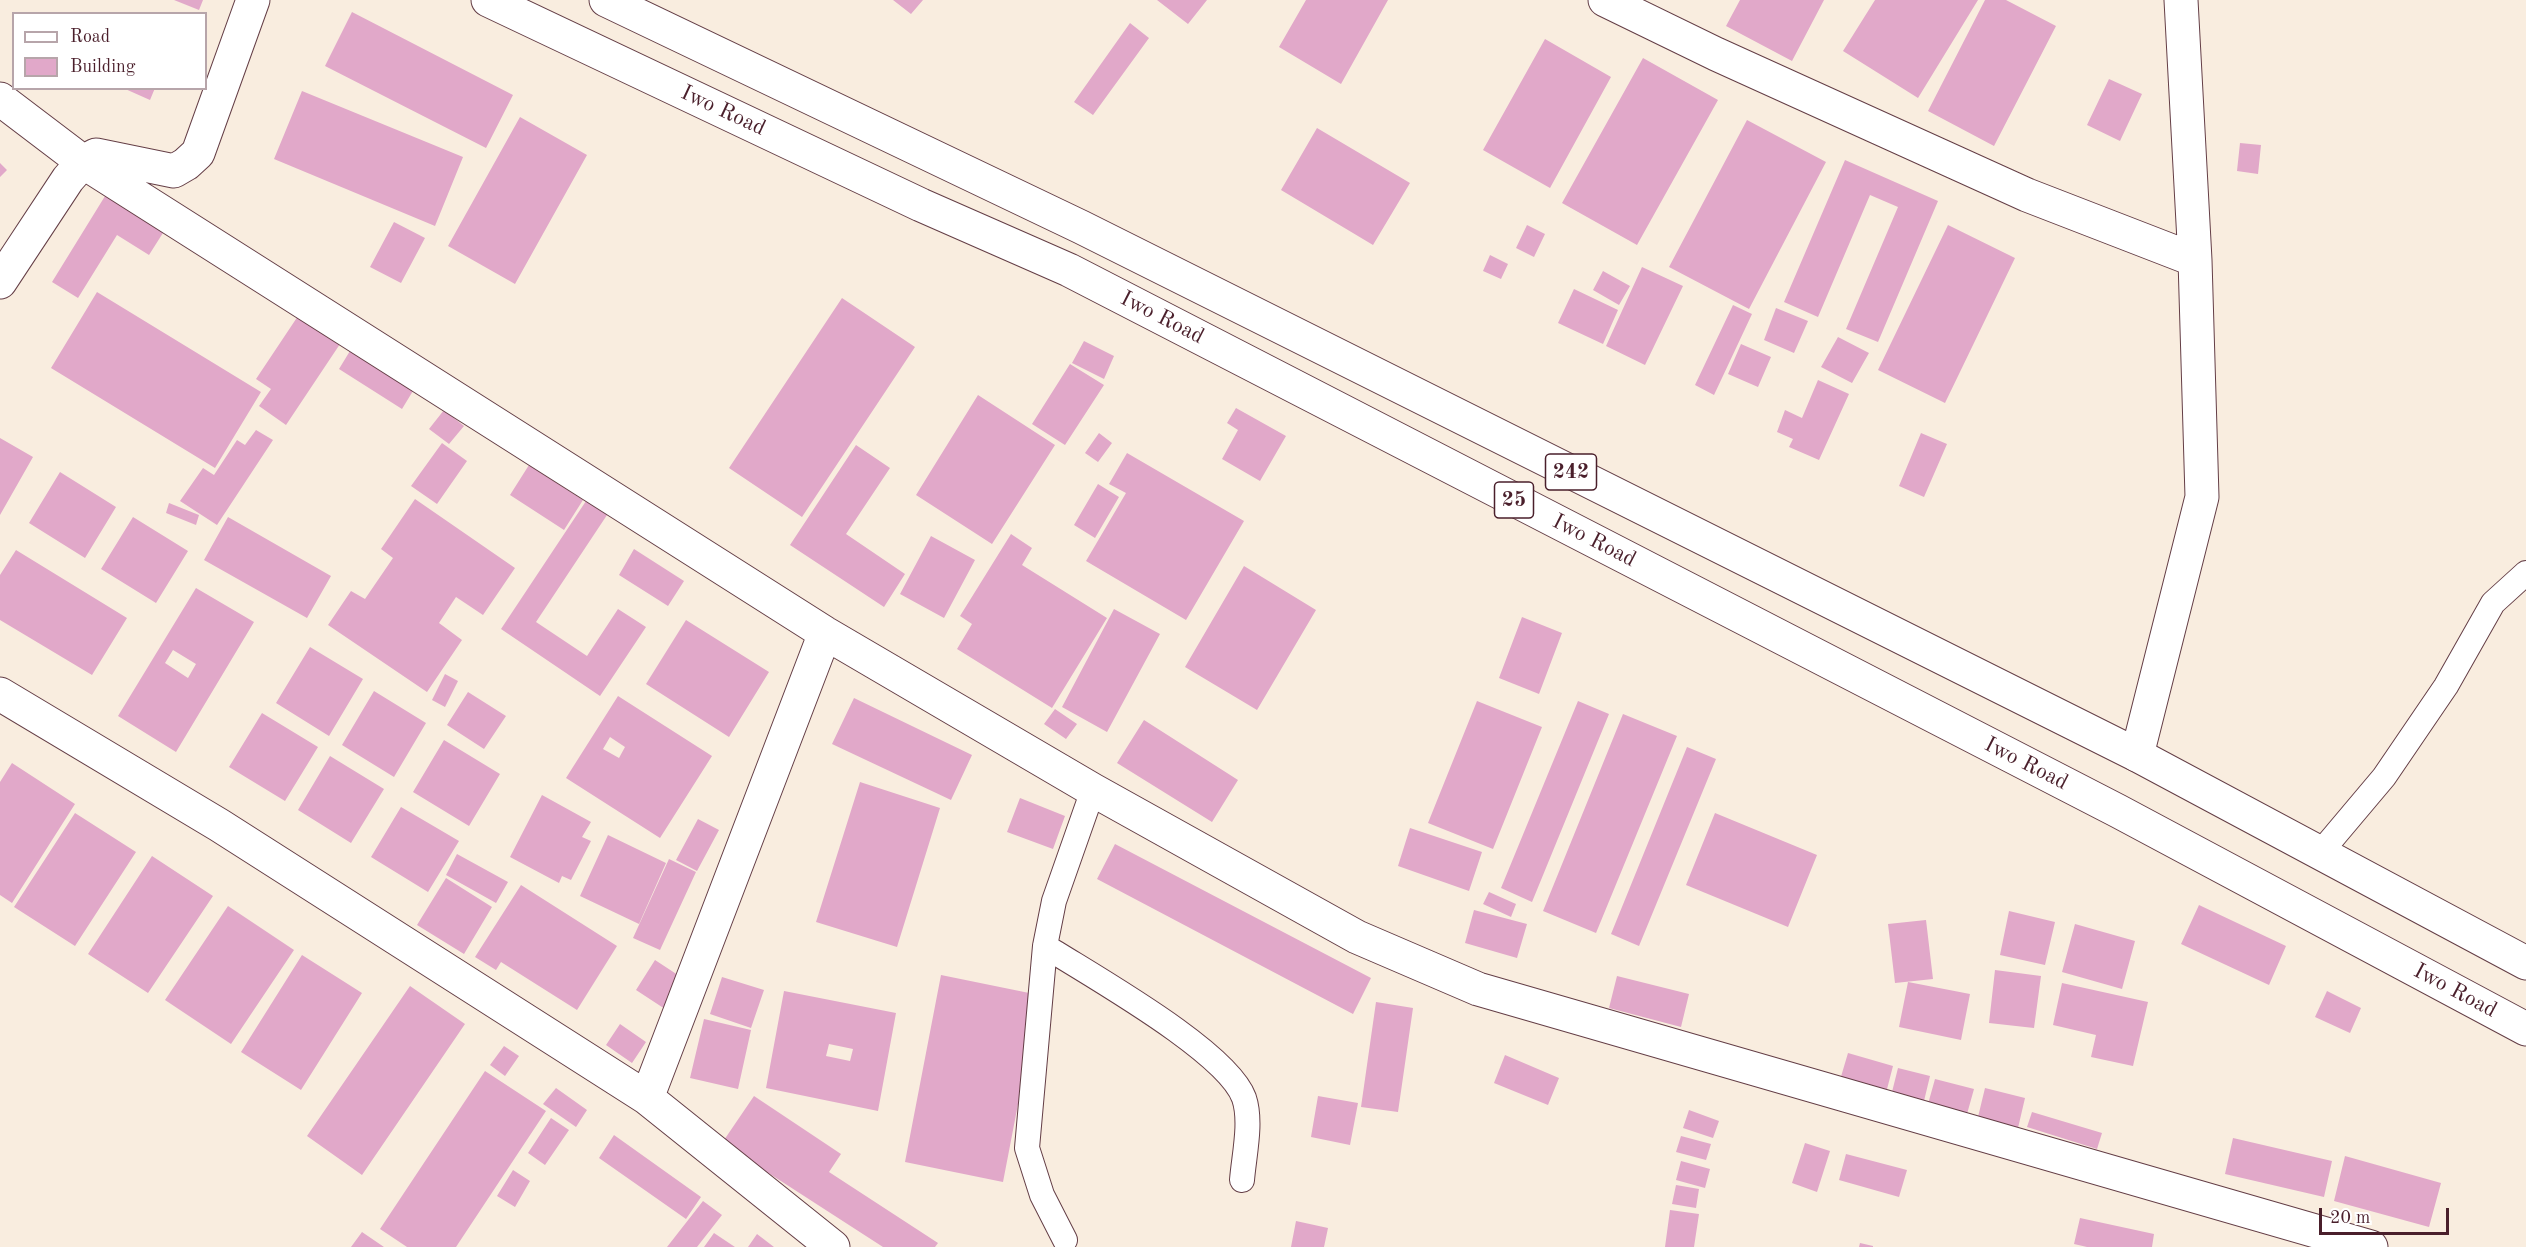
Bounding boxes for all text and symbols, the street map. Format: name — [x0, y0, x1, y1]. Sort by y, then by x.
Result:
legend — [12, 12, 207, 90]
text: Road — [70, 28, 110, 46]
text: Building — [70, 58, 135, 76]
street label: Iwo Road — [676, 80, 770, 142]
street label: Iwo Road — [1116, 286, 1208, 350]
road number: 242 — [1546, 454, 1596, 490]
road number: 25 — [1494, 482, 1534, 518]
street label: Iwo Road — [1548, 509, 1640, 573]
street label: Iwo Road — [1980, 732, 2072, 796]
street label: Iwo Road — [2409, 958, 2501, 1024]
scale bar — [2322, 1196, 2452, 1234]
text: 20 m — [2330, 1209, 2370, 1227]

